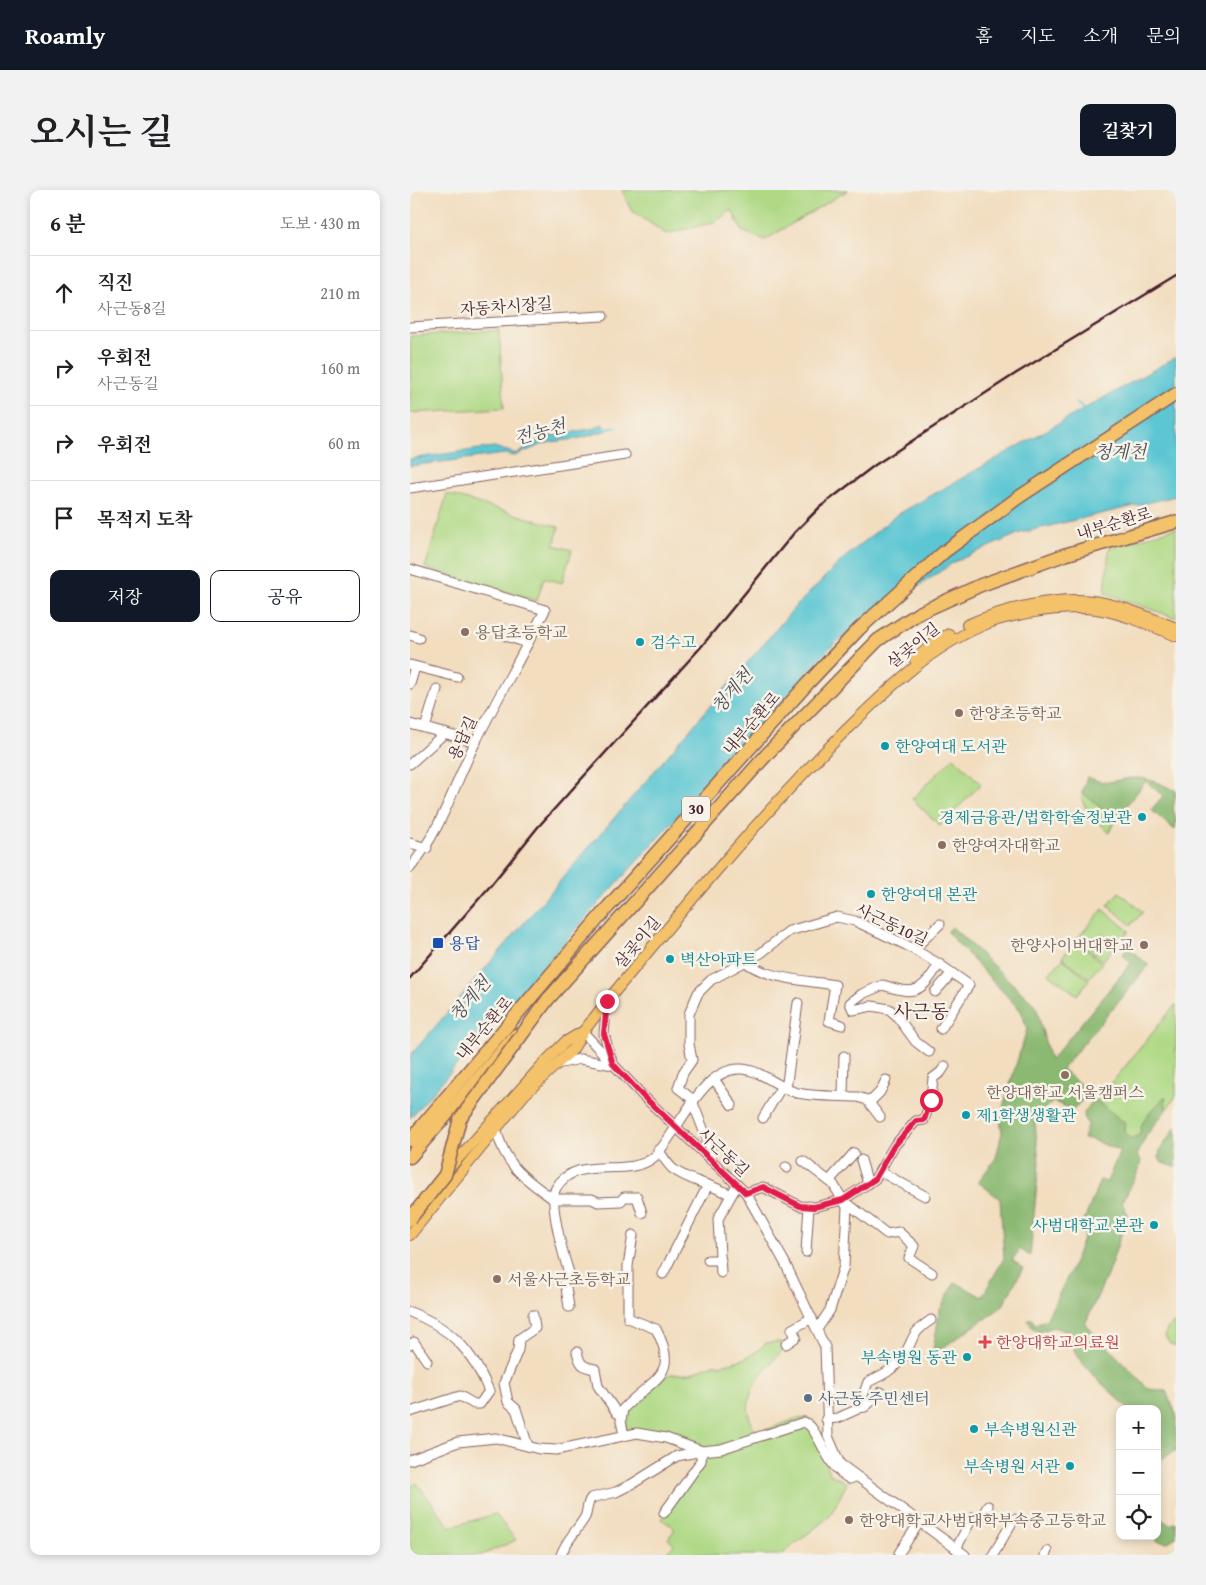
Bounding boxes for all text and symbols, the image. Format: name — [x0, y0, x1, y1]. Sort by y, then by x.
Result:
text: Roamly — [25, 18, 105, 53]
text: 홈 — [975, 22, 993, 49]
text: 지도 — [1021, 22, 1055, 49]
text: 소개 — [1083, 22, 1118, 49]
text: 문의 — [1146, 22, 1181, 49]
button: 길찾기 — [1080, 104, 1176, 156]
text: 오시는 길 — [30, 106, 173, 157]
text: 6 분 — [50, 208, 86, 239]
text: 도보 · 430 m — [280, 211, 360, 235]
text: 직진 — [97, 268, 134, 296]
icon: ahead — [50, 279, 78, 307]
text: 210 m — [320, 281, 360, 305]
street label: 자동차시장길 — [459, 291, 553, 321]
text: 사근동8길 — [97, 296, 167, 320]
text: 우회전 — [97, 343, 152, 371]
icon: right — [50, 354, 78, 382]
text: 160 m — [320, 356, 360, 380]
text: 사근동길 — [97, 371, 159, 395]
water label: 전농천 — [511, 411, 570, 451]
icon: right — [50, 429, 78, 457]
text: 우회전 — [97, 430, 152, 458]
text: 60 m — [328, 431, 360, 455]
water label: 청계천 — [1094, 438, 1148, 465]
street label: 내부순환로 — [1074, 500, 1155, 546]
icon: arrive — [50, 504, 78, 532]
text: 목적지 도착 — [97, 505, 193, 533]
button: 저장 — [50, 570, 200, 622]
button: 공유 — [210, 570, 360, 622]
street label: 살곶이길 — [881, 616, 945, 674]
place label: 용답초등학교 — [475, 620, 568, 644]
marker: 용답초등학교 — [459, 626, 471, 638]
place label: 검수고 — [650, 630, 697, 654]
marker: 검수고 — [634, 636, 646, 648]
water label: 청계천 — [705, 661, 760, 719]
street label: 내부순환로 — [717, 686, 786, 760]
place label: 한양초등학교 — [969, 701, 1062, 725]
marker: 한양초등학교 — [953, 707, 965, 719]
street label: 용답길 — [441, 712, 483, 764]
place label: 한양여대 도서관 — [895, 734, 1007, 758]
marker: 한양여대 도서관 — [879, 740, 891, 752]
road number: 30 — [682, 796, 710, 822]
place label: 경제금융관/법학학술정보관 — [939, 805, 1133, 829]
marker: 경제금융관/법학학술정보관 — [1136, 811, 1148, 823]
place label: 한양여자대학교 — [952, 833, 1060, 857]
marker: 한양여자대학교 — [936, 839, 948, 851]
place label: 한양여대 본관 — [881, 882, 978, 906]
marker: 한양여대 본관 — [865, 888, 877, 900]
street label: 사근동10길 — [852, 897, 932, 951]
street label: 살곶이길 — [608, 911, 666, 973]
place label: 용답 — [449, 931, 480, 955]
place label: 한양사이버대학교 — [1010, 933, 1134, 957]
marker: 용답 — [431, 936, 445, 950]
marker: 한양사이버대학교 — [1138, 939, 1150, 951]
place label: 벽산아파트 — [680, 947, 758, 971]
marker: 벽산아파트 — [664, 953, 676, 965]
water label: 청계천 — [443, 969, 498, 1027]
street label: 내부순환로 — [450, 990, 518, 1065]
route end — [596, 990, 619, 1013]
district label: 사근동 — [893, 997, 949, 1025]
marker: 한양대학교 서울캠퍼스 — [1059, 1069, 1071, 1081]
place label: 한양대학교 서울캠퍼스 — [986, 1080, 1145, 1104]
route start — [920, 1089, 943, 1112]
place label: 제1학생생활관 — [976, 1103, 1077, 1127]
marker: 제1학생생활관 — [960, 1109, 972, 1121]
street label: 사근동길 — [693, 1122, 755, 1182]
place label: 사범대학교 본관 — [1032, 1213, 1145, 1237]
marker: 사범대학교 본관 — [1148, 1219, 1160, 1231]
place label: 서울사근초등학교 — [507, 1267, 631, 1291]
marker: 서울사근초등학교 — [491, 1273, 503, 1285]
place label: 한양대학교의료원 — [996, 1330, 1120, 1354]
marker: 한양대학교의료원 — [978, 1335, 992, 1349]
place label: 부속병원 동관 — [861, 1345, 958, 1369]
marker: 부속병원 동관 — [961, 1351, 973, 1363]
place label: 사근동 주민센터 — [818, 1386, 930, 1410]
marker: 사근동 주민센터 — [802, 1392, 814, 1404]
map controls — [1116, 1405, 1161, 1540]
button: + — [1116, 1405, 1161, 1450]
place label: 부속병원신관 — [984, 1417, 1077, 1441]
marker: 부속병원신관 — [968, 1423, 980, 1435]
button: − — [1116, 1450, 1161, 1495]
place label: 부속병원 서관 — [964, 1454, 1061, 1478]
marker: 부속병원 서관 — [1064, 1460, 1076, 1472]
button: locate — [1116, 1495, 1161, 1540]
place label: 한양대학교사범대학부속중고등학교 — [859, 1508, 1106, 1532]
marker: 한양대학교사범대학부속중고등학교 — [843, 1514, 855, 1526]

